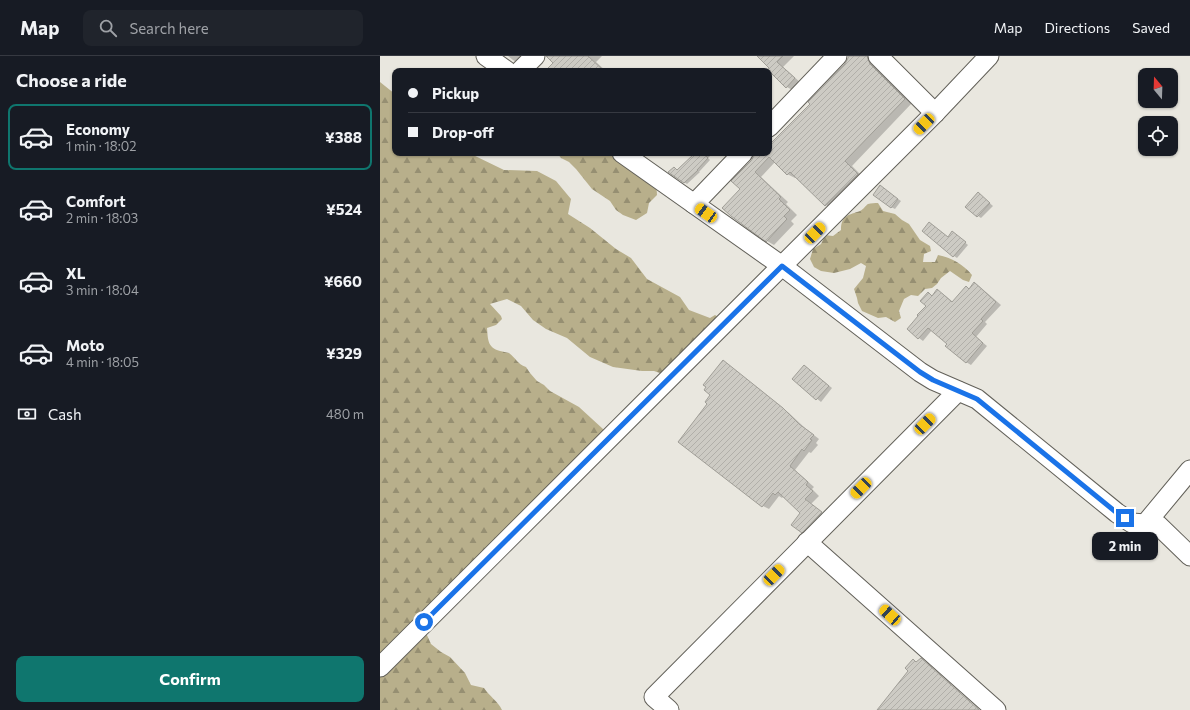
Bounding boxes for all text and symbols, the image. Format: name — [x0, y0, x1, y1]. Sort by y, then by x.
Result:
search box — [83, 10, 363, 46]
text: Map — [20, 16, 59, 39]
icon: search — [97, 17, 119, 39]
text: Search here — [129, 19, 209, 37]
text: Map — [994, 19, 1023, 36]
text: Directions — [1045, 19, 1110, 36]
text: Saved — [1132, 19, 1170, 36]
north arrow — [1138, 68, 1178, 108]
map controls — [1138, 68, 1178, 156]
text: Choose a ride — [16, 69, 127, 91]
text: Pickup — [432, 84, 479, 102]
car — [911, 111, 937, 137]
button: locate — [1138, 116, 1178, 156]
icon: car — [18, 119, 54, 155]
text: Economy — [66, 120, 130, 138]
text: Drop-off — [432, 123, 494, 141]
text: ¥388 — [325, 128, 362, 146]
text: 1 min · 18:02 — [66, 138, 136, 154]
icon: car — [18, 191, 54, 227]
text: Comfort — [66, 192, 126, 210]
text: ¥524 — [326, 200, 362, 218]
car — [693, 201, 719, 225]
text: 2 min · 18:03 — [66, 210, 138, 226]
car — [802, 220, 828, 246]
icon: car — [18, 263, 54, 299]
text: XL — [66, 264, 85, 282]
text: ¥660 — [324, 272, 362, 290]
text: 3 min · 18:04 — [66, 282, 139, 298]
icon: car — [18, 335, 54, 371]
text: Moto — [66, 336, 105, 354]
text: ¥329 — [326, 344, 362, 362]
text: 4 min · 18:05 — [66, 354, 139, 370]
icon: cash — [16, 403, 38, 425]
text: Cash — [48, 405, 82, 423]
text: 480 m — [326, 406, 364, 422]
car — [912, 411, 938, 437]
car — [848, 475, 874, 501]
route end — [1116, 509, 1134, 527]
callout: 2 min — [1092, 532, 1158, 560]
text: 2 min — [1109, 538, 1141, 554]
car — [761, 562, 787, 588]
car — [877, 603, 903, 627]
route start — [415, 613, 433, 631]
button: Confirm — [16, 656, 364, 702]

